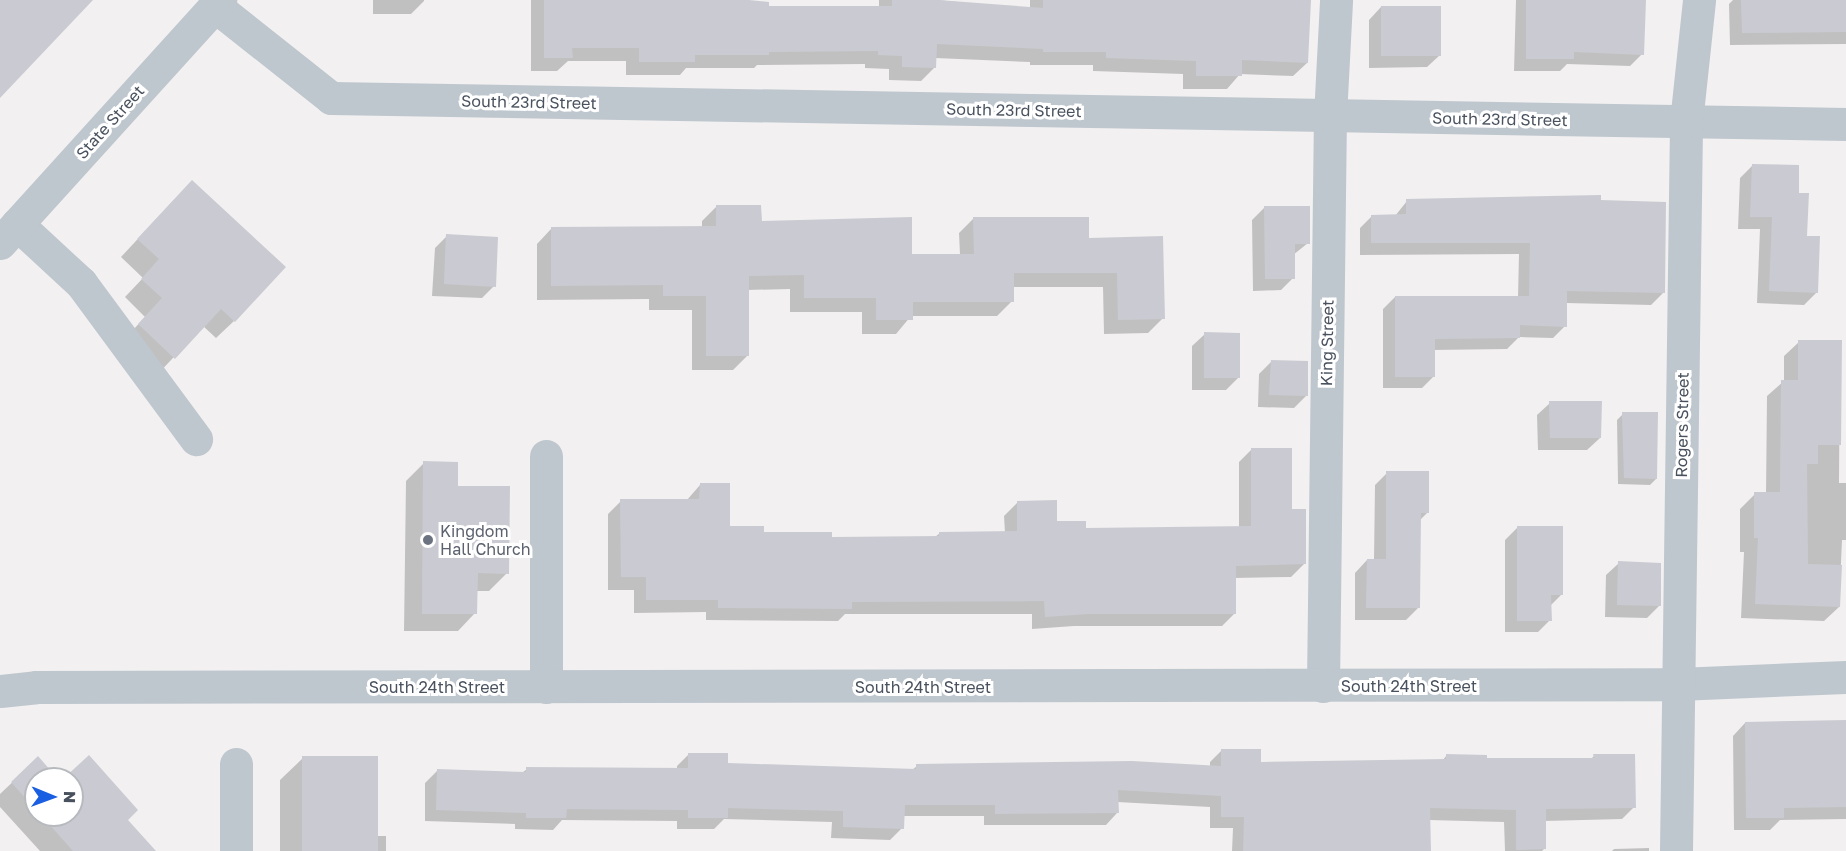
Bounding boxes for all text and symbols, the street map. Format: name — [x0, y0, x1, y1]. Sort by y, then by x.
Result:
street label: State Street — [72, 81, 148, 163]
street label: South 23rd Street — [461, 91, 597, 113]
street label: South 23rd Street — [946, 99, 1082, 121]
street label: South 23rd Street — [1432, 108, 1568, 130]
street label: King Street — [1317, 300, 1337, 386]
street label: Rogers Street — [1671, 372, 1693, 478]
place label: Kingdom Hall Church — [440, 521, 530, 559]
marker: Kingdom Hall Church — [421, 533, 435, 547]
street label: South 24th Street — [1341, 676, 1477, 696]
street label: South 24th Street — [369, 677, 505, 697]
street label: South 24th Street — [855, 677, 991, 697]
north arrow — [24, 767, 84, 827]
text: N — [60, 791, 80, 804]

